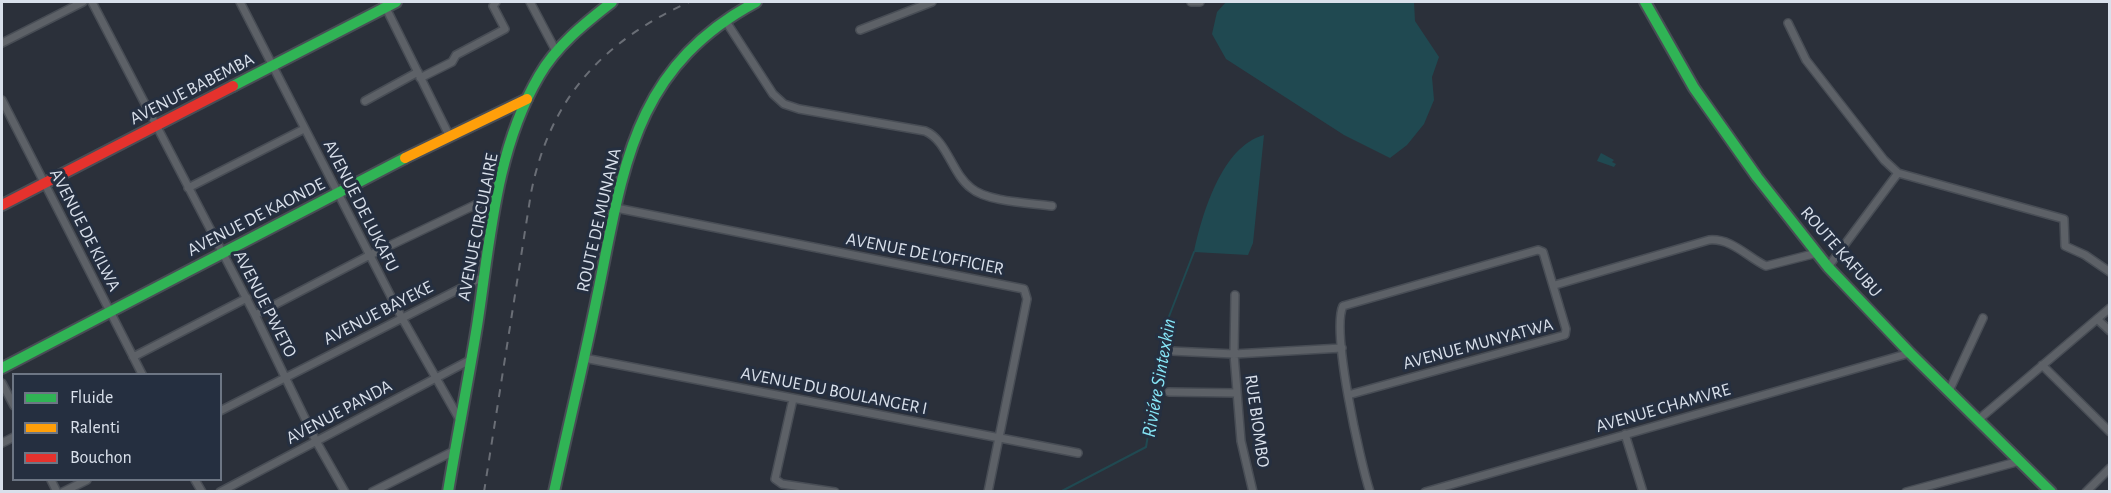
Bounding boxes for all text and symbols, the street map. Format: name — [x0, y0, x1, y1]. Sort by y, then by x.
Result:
street label: AVENUE BABEMBA — [126, 48, 258, 130]
street label: AVENUE DE LUKAFU — [318, 136, 404, 276]
street label: ROUTE DE MUNANA — [572, 146, 626, 294]
street label: AVENUE CIRCULAIRE — [453, 151, 503, 303]
street label: AVENUE DE KILWA — [45, 165, 125, 295]
street label: AVENUE DE KAONDE — [184, 173, 328, 261]
street label: ROUTE KAFUBU — [1796, 202, 1886, 302]
street label: AVENUE DE L'OFFICIER — [844, 228, 1006, 280]
street label: AVENUE PWETO — [229, 247, 301, 361]
street label: AVENUE BAYEKE — [320, 276, 436, 350]
street label: AVENUE MUNYATWA — [1400, 314, 1556, 374]
water label: Riviére Sintexkin — [1137, 317, 1181, 439]
street label: AVENUE DU BOULANGER I — [739, 362, 929, 420]
legend — [12, 373, 222, 481]
street label: RUE BIOMBO — [1240, 373, 1274, 469]
street label: AVENUE PANDA — [282, 375, 396, 449]
street label: AVENUE CHAMVRE — [1593, 378, 1733, 438]
text: Fluide — [70, 389, 113, 407]
text: Ralenti — [70, 419, 120, 437]
text: Bouchon — [70, 449, 132, 467]

